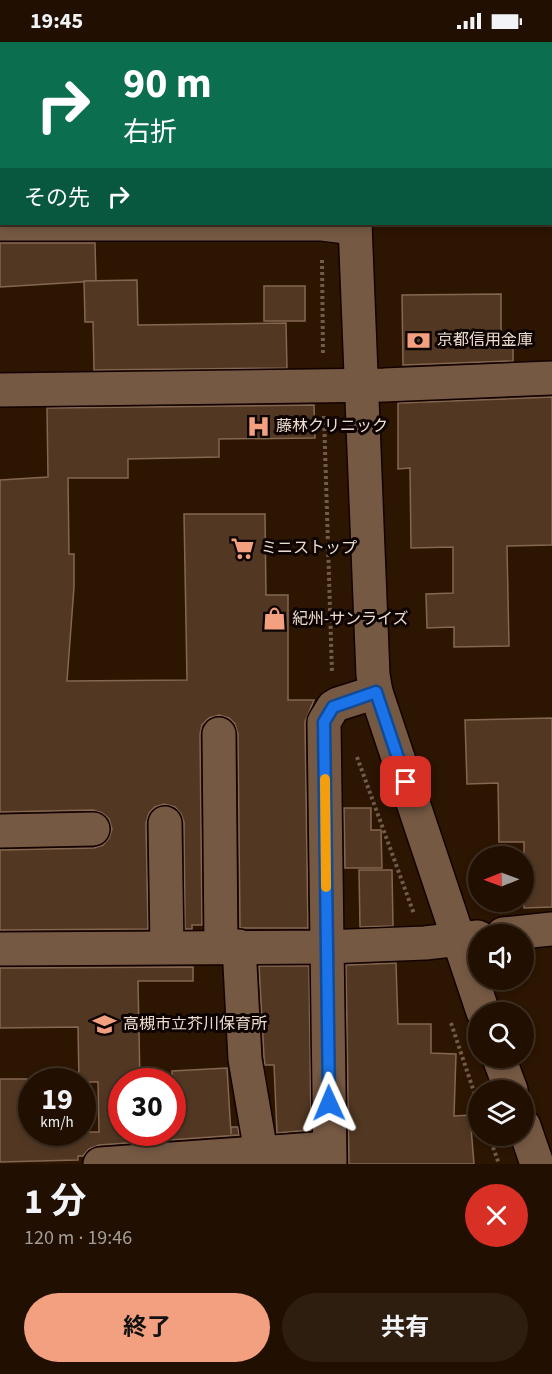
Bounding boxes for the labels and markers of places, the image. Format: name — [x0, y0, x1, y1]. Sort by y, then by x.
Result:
bank icon: 京都信用金庫 — [406, 327, 432, 353]
place label: 京都信用金庫 — [437, 329, 533, 351]
hospital icon: 藤林クリニック — [245, 413, 271, 439]
place label: 藤林クリニック — [276, 415, 388, 437]
supermarket icon: ミニストップ — [230, 535, 256, 561]
place label: ミニストップ — [261, 537, 357, 559]
shop icon: 紀州-サンライズ — [261, 606, 287, 632]
place label: 紀州-サンライズ — [292, 608, 409, 630]
pin — [380, 756, 431, 807]
school or university icon: 高槻市立芥川保育所 — [92, 1011, 118, 1037]
place label: 高槻市立芥川保育所 — [123, 1013, 267, 1035]

